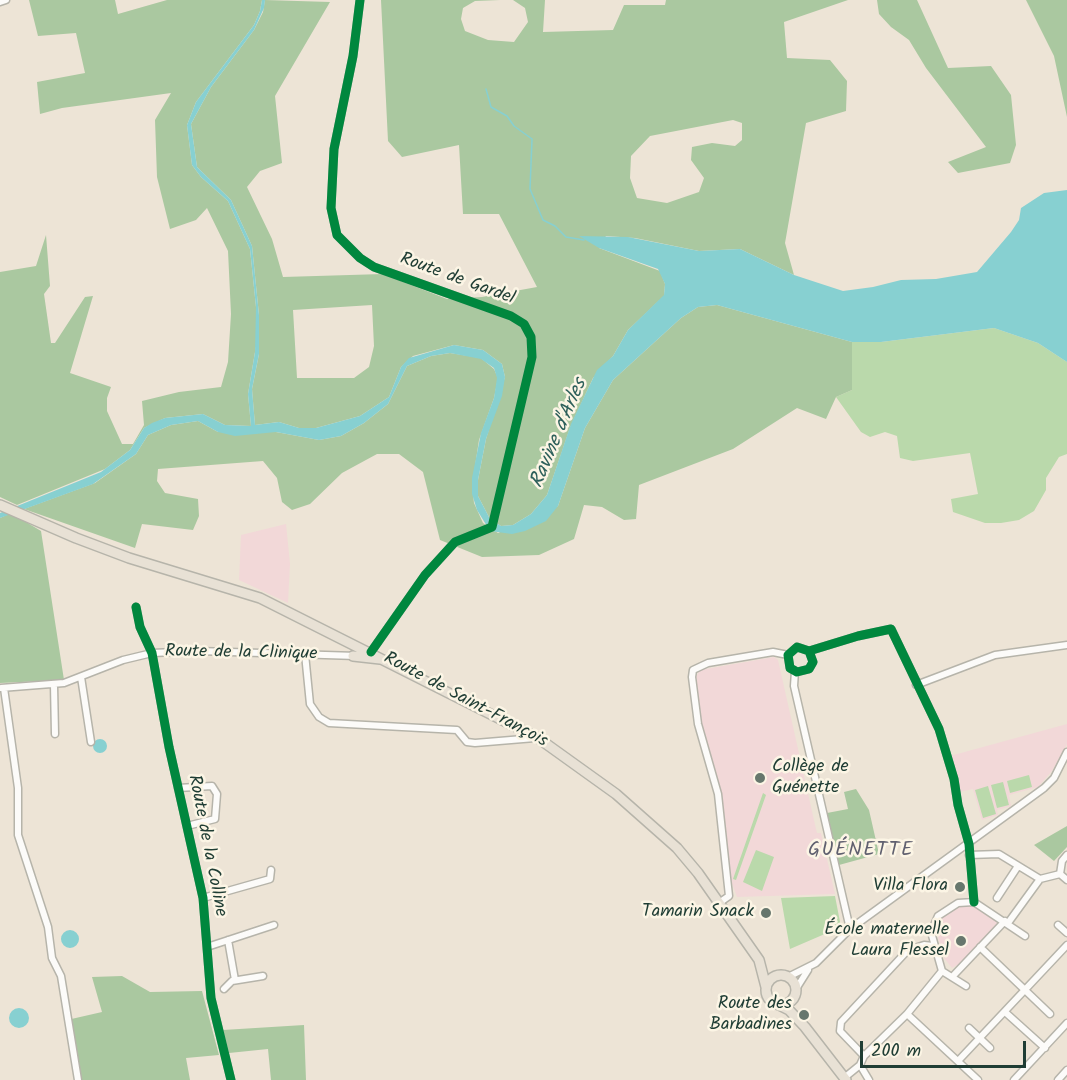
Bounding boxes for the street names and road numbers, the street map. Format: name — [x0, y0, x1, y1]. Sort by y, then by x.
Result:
street label: Route de Gardel — [397, 249, 517, 311]
street label: Route de la Clinique — [165, 642, 317, 666]
street label: Route de Saint-François — [379, 649, 551, 753]
street label: Route de la Colline — [182, 773, 230, 919]

